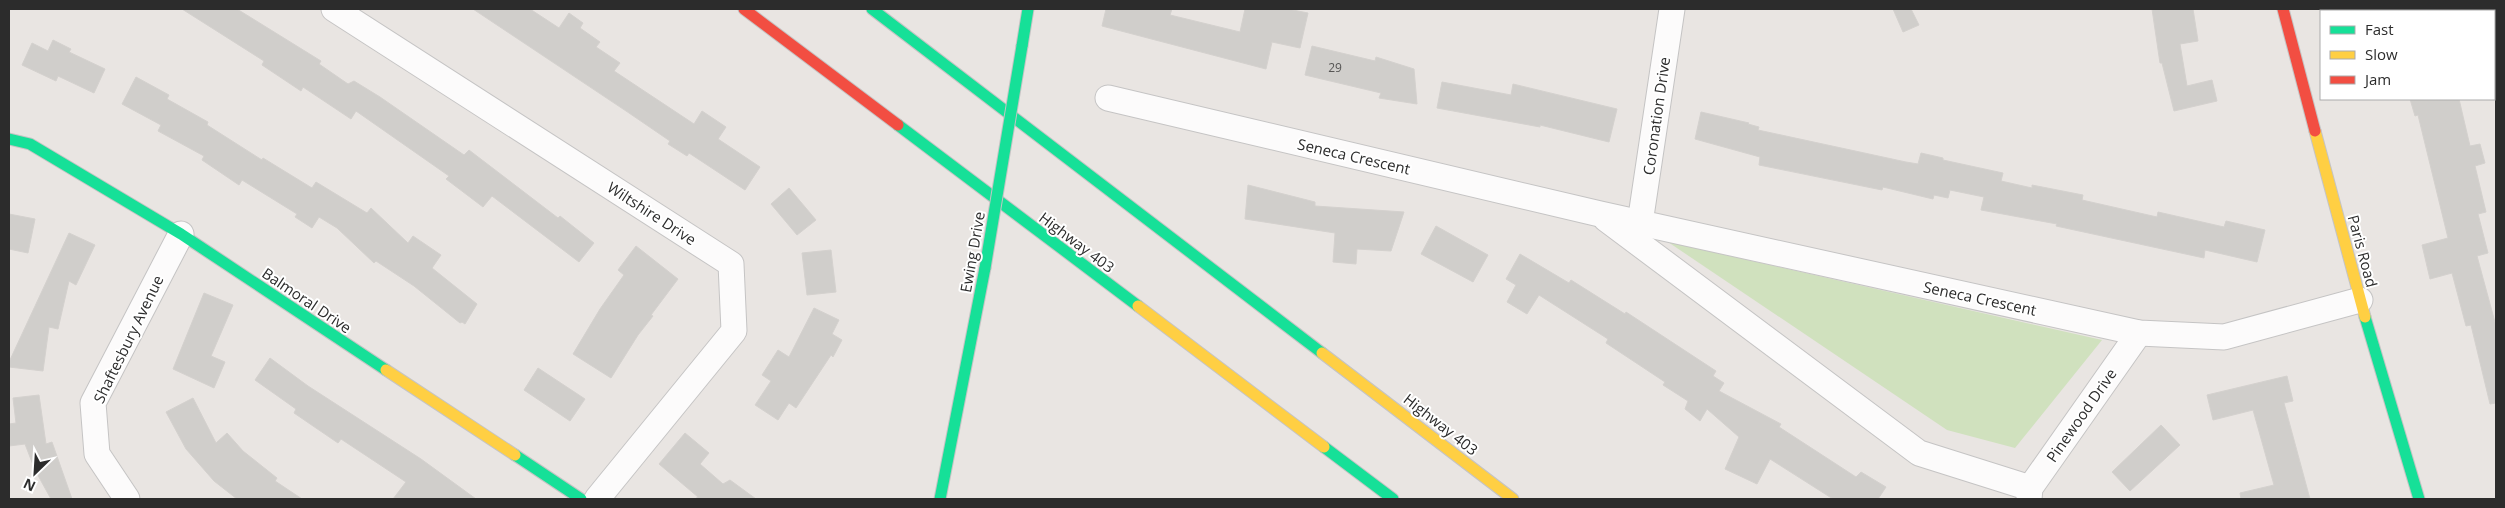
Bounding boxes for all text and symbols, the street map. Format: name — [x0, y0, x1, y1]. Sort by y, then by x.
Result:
legend — [2320, 10, 2495, 100]
text: Fast — [2365, 19, 2394, 39]
text: Slow — [2365, 44, 2398, 64]
street label: Coronation Drive — [1638, 56, 1674, 176]
house number: 29 — [1328, 59, 1342, 76]
text: Jam — [2363, 69, 2391, 89]
street label: Seneca Crescent — [1296, 133, 1412, 179]
street label: Wiltshire Drive — [604, 177, 700, 249]
street label: Highway 403 — [1035, 207, 1119, 277]
street label: Ewing Drive — [955, 210, 989, 294]
street label: Paris Road — [2344, 213, 2382, 289]
street label: Balmoral Drive — [258, 263, 356, 337]
street label: Shaftesbury Avenue — [88, 272, 168, 406]
street label: Seneca Crescent — [1922, 276, 2038, 320]
street label: Pinewood Drive — [2041, 364, 2121, 466]
street label: Highway 403 — [1400, 389, 1482, 459]
north arrow — [10, 448, 60, 498]
text: N — [20, 474, 38, 496]

